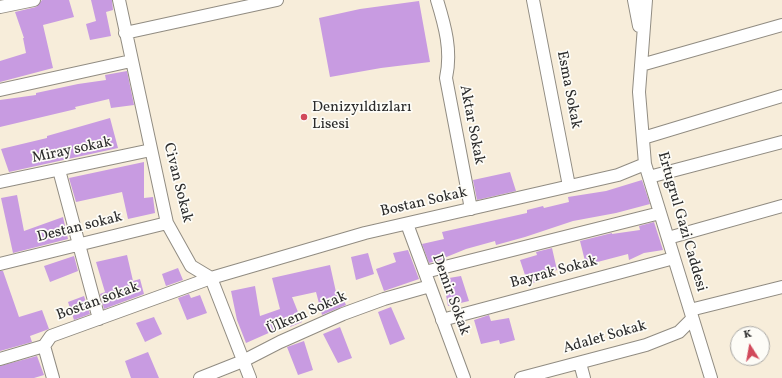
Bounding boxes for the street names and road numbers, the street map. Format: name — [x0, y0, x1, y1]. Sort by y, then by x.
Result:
street label: Esma Sokak — [552, 49, 584, 131]
street label: Aktar Sokak — [454, 84, 488, 166]
street label: Miray sokak — [31, 134, 113, 168]
street label: Civan Sokak — [158, 141, 196, 225]
street label: Ertugrul Gazi Caddesi — [652, 150, 710, 294]
street label: Bostan Sokak — [379, 184, 469, 222]
street label: Destan sokak — [35, 209, 125, 247]
street label: Demir Sokak — [427, 252, 473, 338]
street label: Bayrak Sokak — [509, 253, 599, 293]
street label: Bostan sokak — [54, 279, 142, 325]
street label: Ülkem Sokak — [264, 288, 350, 340]
street label: Adalet Sokak — [561, 317, 649, 359]

